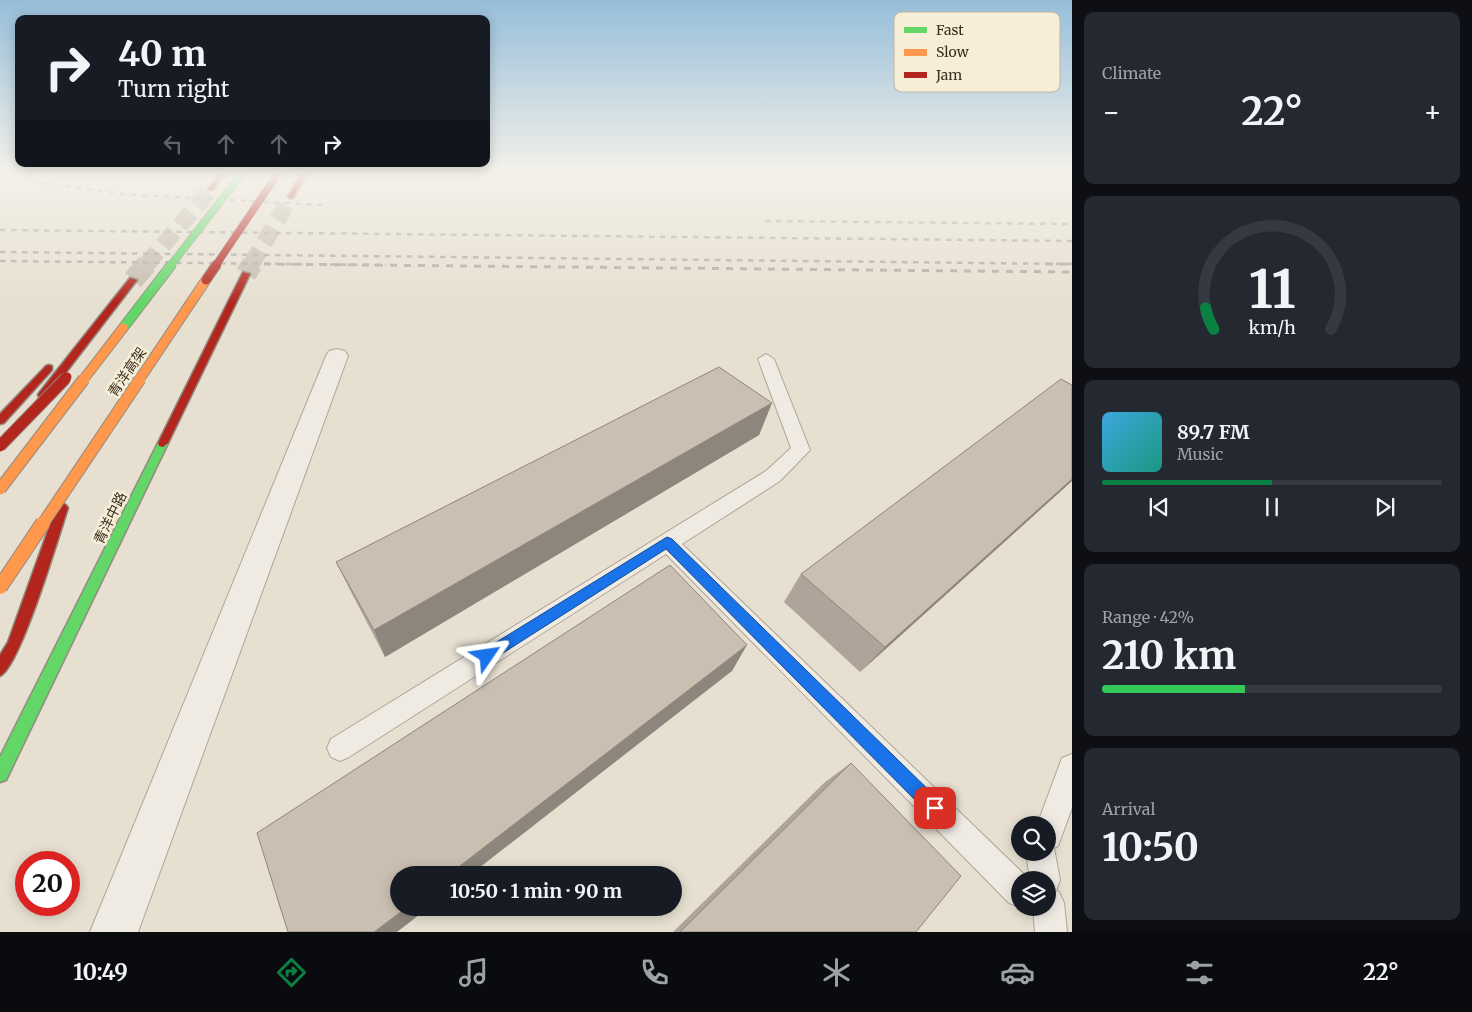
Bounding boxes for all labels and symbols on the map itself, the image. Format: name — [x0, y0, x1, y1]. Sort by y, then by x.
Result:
legend — [894, 12, 1060, 92]
text: Fast — [936, 21, 964, 39]
text: Slow — [936, 43, 969, 61]
text: Jam — [935, 66, 962, 84]
street label: 青洋高架 — [104, 344, 150, 400]
street label: 青洋中路 — [90, 489, 130, 547]
position arrow — [460, 629, 512, 681]
pin — [914, 787, 956, 829]
speed limit sign: 20 — [15, 851, 80, 916]

